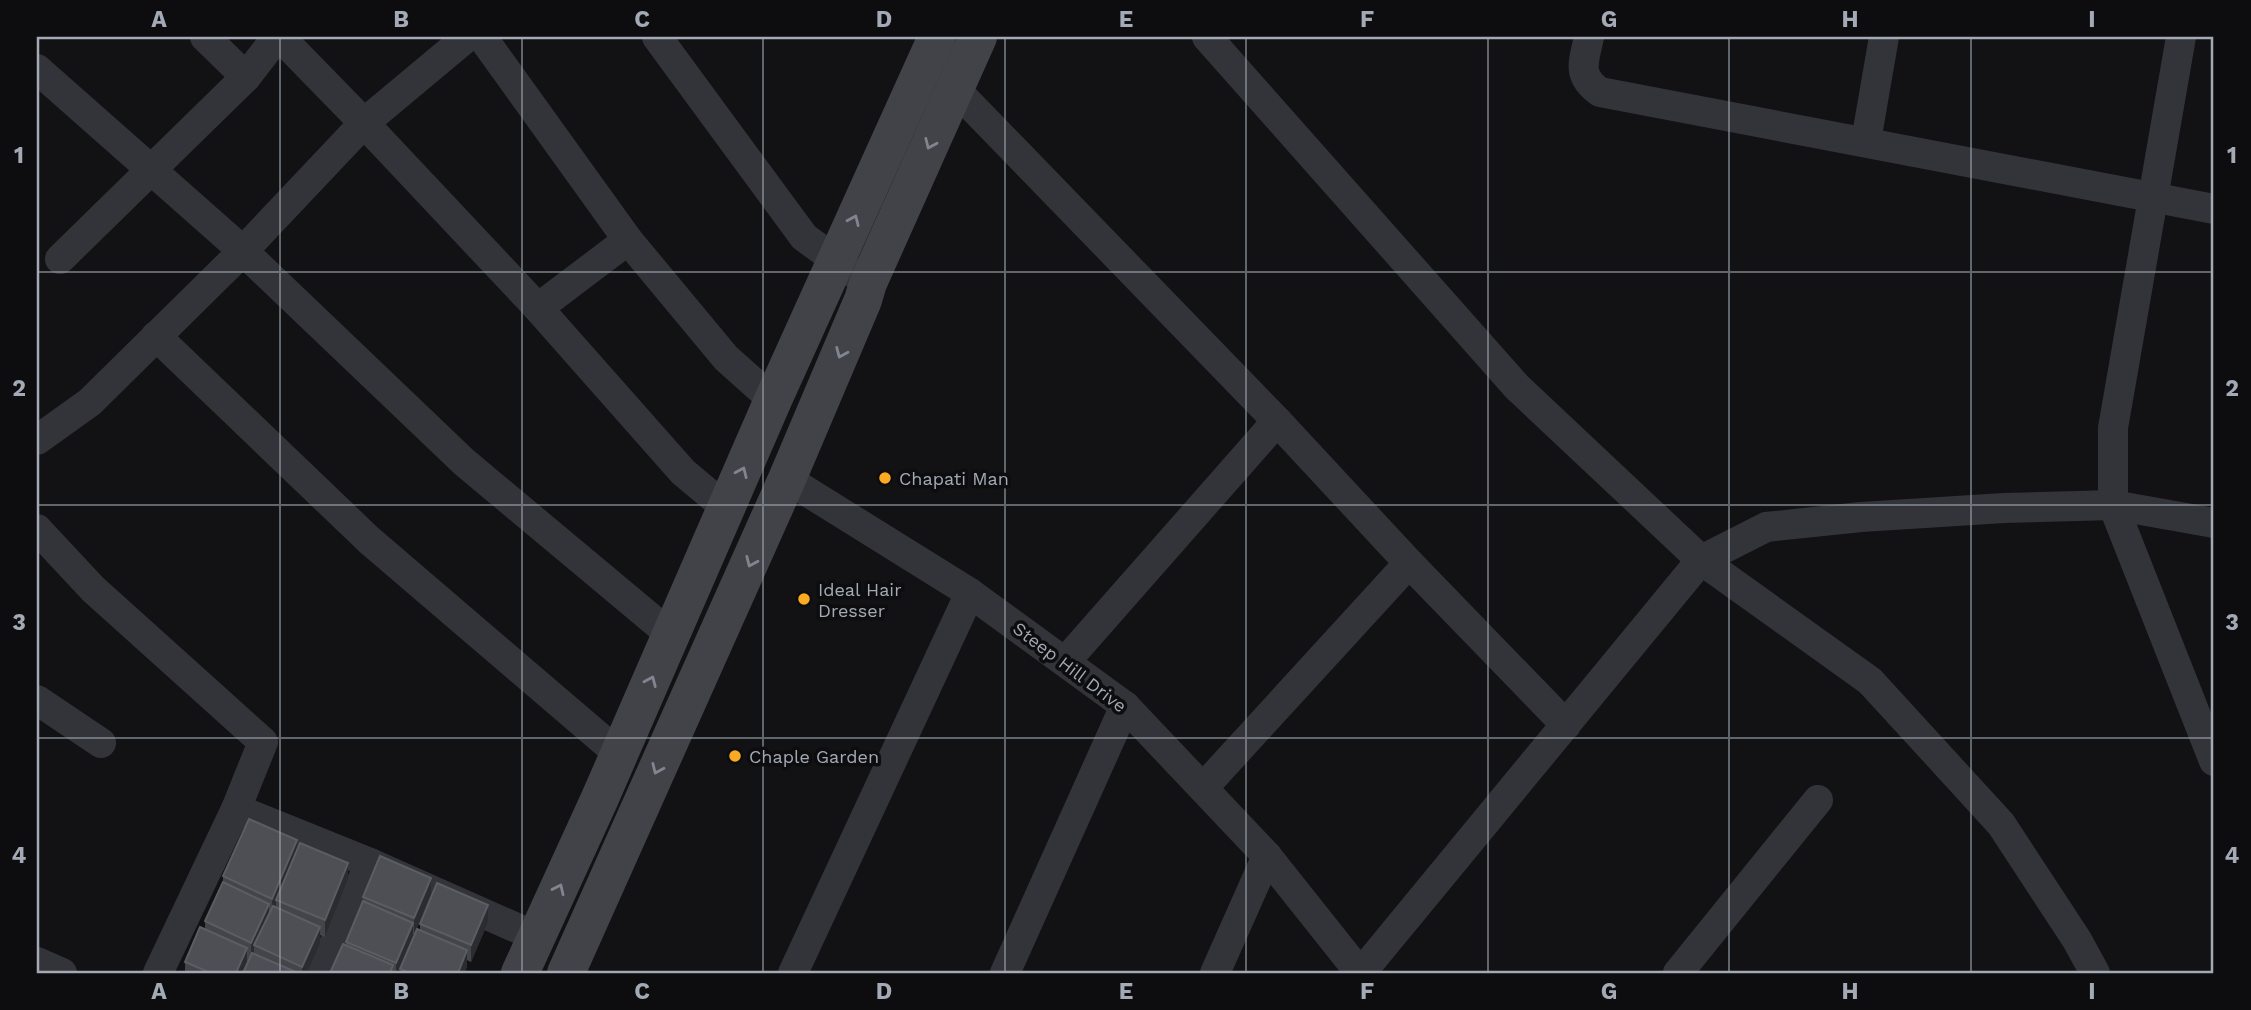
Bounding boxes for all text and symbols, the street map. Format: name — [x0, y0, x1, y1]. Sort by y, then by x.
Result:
text: A — [151, 6, 167, 33]
text: B — [393, 6, 409, 33]
text: C — [634, 6, 650, 33]
text: D — [876, 6, 892, 33]
text: E — [1119, 6, 1133, 33]
text: F — [1360, 6, 1374, 33]
text: G — [1601, 6, 1617, 33]
text: H — [1841, 6, 1859, 33]
text: I — [2088, 6, 2096, 33]
one-way arrow — [924, 137, 938, 149]
text: 1 — [14, 142, 24, 169]
text: 1 — [2227, 142, 2237, 169]
one-way arrow — [846, 215, 860, 227]
one-way arrow — [835, 346, 849, 358]
text: 2 — [12, 375, 26, 402]
text: 2 — [2225, 375, 2239, 402]
one-way arrow — [734, 467, 748, 480]
place label: Chapati Man — [899, 468, 1009, 489]
marker: Chapati Man — [877, 470, 893, 486]
one-way arrow — [745, 554, 759, 567]
place label: Ideal Hair Dresser — [818, 579, 901, 621]
marker: Ideal Hair Dresser — [796, 591, 812, 607]
text: 3 — [12, 609, 26, 636]
text: 3 — [2225, 609, 2239, 636]
street label: Steep Hill Drive — [1009, 618, 1131, 716]
one-way arrow — [643, 676, 657, 688]
place label: Chaple Garden — [749, 746, 879, 767]
marker: Chaple Garden — [727, 748, 743, 764]
one-way arrow — [651, 762, 665, 774]
text: 4 — [12, 842, 27, 869]
text: 4 — [2225, 842, 2240, 869]
one-way arrow — [551, 884, 565, 896]
text: A — [151, 978, 167, 1005]
text: B — [393, 978, 409, 1005]
text: C — [634, 978, 650, 1005]
text: D — [876, 978, 892, 1005]
text: E — [1119, 978, 1133, 1005]
text: F — [1360, 978, 1374, 1005]
text: G — [1601, 978, 1617, 1005]
text: H — [1841, 978, 1859, 1005]
text: I — [2088, 978, 2096, 1005]

